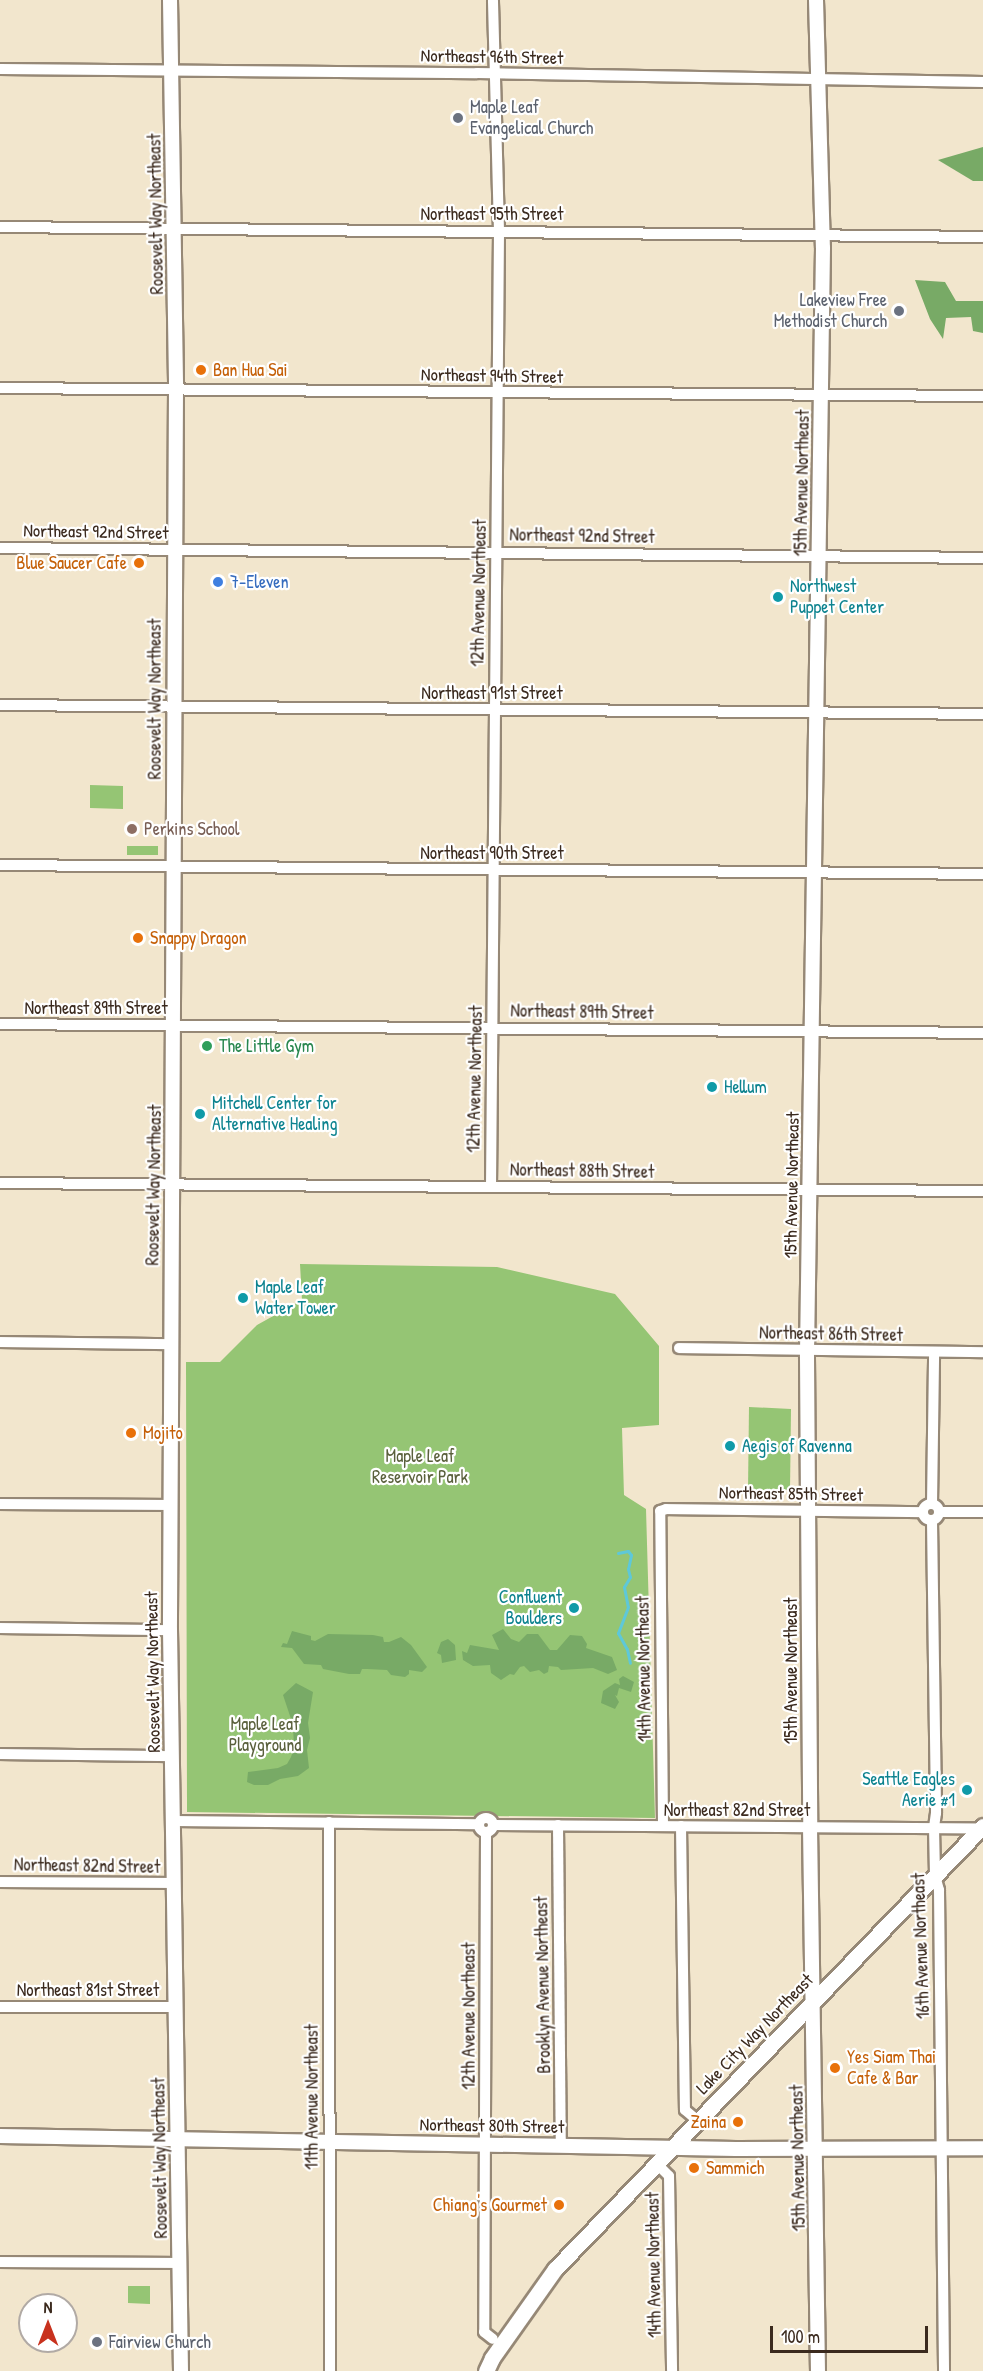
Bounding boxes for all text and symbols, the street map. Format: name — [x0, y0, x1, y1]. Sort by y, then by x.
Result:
street label: Northeast 96th Street — [421, 45, 563, 69]
place label: Maple Leaf Evangelical Church — [470, 97, 593, 140]
marker: Maple Leaf Evangelical Church — [451, 111, 465, 125]
street label: Roosevelt Way Northeast — [144, 133, 168, 295]
street label: Northeast 95th Street — [420, 203, 564, 225]
place label: Lakeview Free Methodist Church — [774, 290, 887, 332]
marker: Lakeview Free Methodist Church — [892, 304, 906, 318]
place label: Ban Hua Sai — [213, 359, 288, 381]
marker: Ban Hua Sai — [194, 363, 208, 377]
street label: Northeast 94th Street — [421, 364, 563, 388]
street label: 15th Avenue Northeast — [790, 409, 814, 557]
street label: 12th Avenue Northeast — [467, 519, 491, 667]
street label: Northeast 92nd Street — [23, 520, 169, 544]
street label: Northeast 92nd Street — [509, 524, 655, 548]
place label: Blue Saucer Cafe — [16, 552, 127, 574]
marker: Blue Saucer Cafe — [132, 556, 146, 570]
place label: 7-Eleven — [230, 571, 289, 593]
marker: 7-Eleven — [211, 575, 225, 589]
place label: Northwest Puppet Center — [790, 576, 884, 618]
marker: Northwest Puppet Center — [771, 590, 785, 604]
street label: Roosevelt Way Northeast — [144, 618, 166, 780]
street label: Northeast 91st Street — [421, 682, 563, 704]
place label: Perkins School — [144, 818, 240, 840]
marker: Perkins School — [125, 822, 139, 836]
street label: Northeast 90th Street — [420, 842, 564, 864]
place label: Snappy Dragon — [150, 927, 247, 949]
marker: Snappy Dragon — [131, 931, 145, 945]
street label: Northeast 89th Street — [24, 997, 168, 1019]
street label: Northeast 89th Street — [510, 1000, 654, 1024]
street label: 12th Avenue Northeast — [463, 1005, 487, 1153]
place label: The Little Gym — [219, 1035, 314, 1057]
marker: The Little Gym — [200, 1039, 214, 1053]
place label: Hellum — [724, 1076, 767, 1098]
marker: Hellum — [705, 1080, 719, 1094]
place label: Mitchell Center for Alternative Healing — [212, 1093, 337, 1136]
street label: Roosevelt Way Northeast — [142, 1104, 166, 1266]
marker: Mitchell Center for Alternative Healing — [193, 1107, 207, 1121]
street label: 15th Avenue Northeast — [780, 1111, 804, 1259]
street label: Northeast 88th Street — [510, 1159, 654, 1183]
place label: Maple Leaf Water Tower — [255, 1277, 336, 1320]
marker: Maple Leaf Water Tower — [236, 1291, 250, 1305]
street label: Northeast 86th Street — [759, 1322, 903, 1346]
place label: Mojito — [143, 1422, 183, 1444]
marker: Mojito — [124, 1426, 138, 1440]
place label: Aegis of Ravenna — [742, 1435, 852, 1457]
marker: Aegis of Ravenna — [723, 1439, 737, 1453]
park label: Maple Leaf Reservoir Park — [372, 1446, 468, 1488]
street label: Northeast 85th Street — [719, 1482, 863, 1506]
place label: Confluent Boulders — [499, 1587, 562, 1630]
street label: Roosevelt Way Northeast — [141, 1591, 165, 1753]
street label: 14th Avenue Northeast — [632, 1596, 656, 1742]
street label: 15th Avenue Northeast — [780, 1598, 802, 1744]
marker: Confluent Boulders — [567, 1601, 581, 1615]
park label: Maple Leaf Playground — [229, 1714, 301, 1756]
place label: Seattle Eagles Aerie #1 — [862, 1769, 955, 1812]
marker: Seattle Eagles Aerie #1 — [960, 1783, 974, 1797]
street label: Northeast 82nd Street — [664, 1799, 810, 1821]
street label: Northeast 82nd Street — [14, 1854, 160, 1878]
street label: 16th Avenue Northeast — [908, 1873, 934, 2019]
street label: Brooklyn Avenue Northeast — [531, 1896, 555, 2074]
street label: 12th Avenue Northeast — [458, 1942, 480, 2090]
street label: Lake City Way Northeast — [692, 1969, 818, 2099]
street label: Northeast 81st Street — [17, 1979, 159, 2001]
street label: 11th Avenue Northeast — [301, 2024, 323, 2170]
place label: Yes Siam Thai Cafe & Bar — [847, 2047, 936, 2090]
marker: Yes Siam Thai Cafe & Bar — [828, 2061, 842, 2075]
street label: Roosevelt Way Northeast — [148, 2077, 172, 2239]
street label: 15th Avenue Northeast — [786, 2084, 810, 2232]
place label: Zaina — [691, 2111, 726, 2133]
street label: Northeast 80th Street — [419, 2114, 565, 2138]
marker: Zaina — [731, 2115, 745, 2129]
place label: Sammich — [706, 2157, 764, 2179]
marker: Sammich — [687, 2161, 701, 2175]
street label: 14th Avenue Northeast — [642, 2192, 666, 2338]
place label: Chiang's Gourmet — [433, 2194, 547, 2216]
marker: Chiang's Gourmet — [552, 2198, 566, 2212]
north arrow — [18, 2293, 78, 2353]
text: N — [44, 2296, 52, 2318]
scale bar — [773, 2314, 930, 2352]
text: 100 m — [781, 2324, 820, 2349]
place label: Fairview Church — [109, 2331, 211, 2353]
marker: Fairview Church — [90, 2335, 104, 2349]

